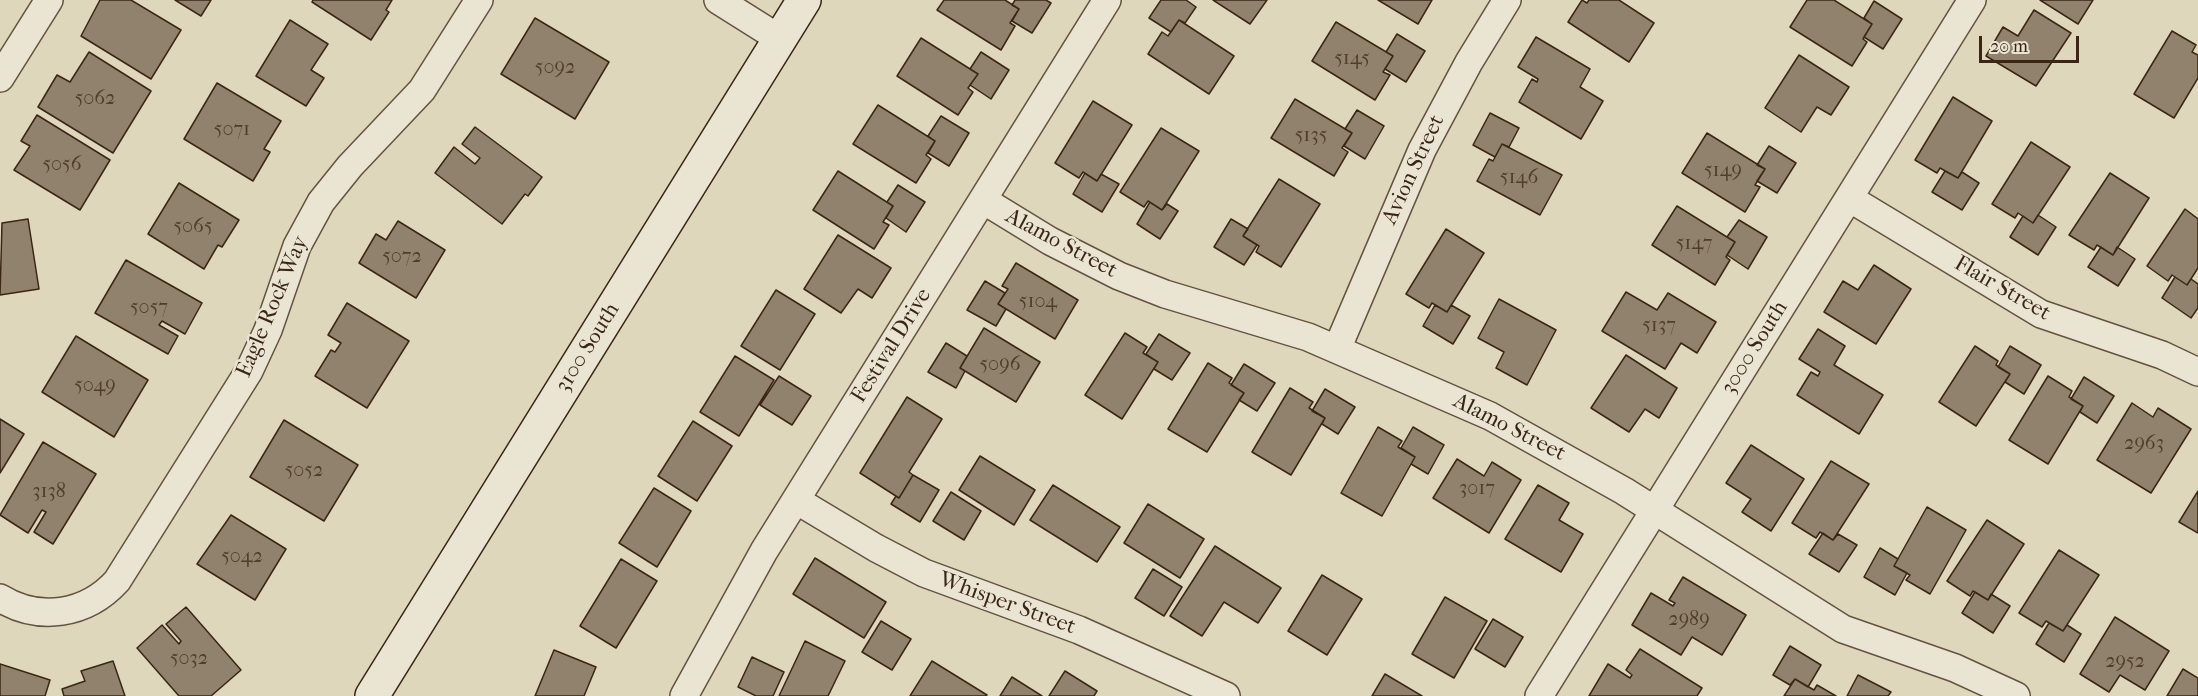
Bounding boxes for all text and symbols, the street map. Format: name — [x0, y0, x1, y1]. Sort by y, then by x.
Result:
scale bar — [1982, 24, 2082, 62]
text: 20 m — [1990, 36, 2028, 57]
house number: 5145 — [1334, 47, 1370, 71]
house number: 5092 — [535, 56, 575, 80]
house number: 5062 — [75, 87, 115, 111]
street label: Avion Street — [1377, 111, 1451, 229]
house number: 5071 — [214, 118, 250, 142]
house number: 5135 — [1295, 124, 1327, 148]
house number: 5056 — [42, 153, 82, 177]
house number: 5149 — [1704, 159, 1742, 183]
house number: 5146 — [1500, 166, 1538, 190]
street label: Alamo Street — [1001, 204, 1121, 284]
house number: 5065 — [173, 215, 213, 239]
street label: Eagle Rock Way — [231, 232, 315, 382]
house number: 5147 — [1676, 232, 1712, 256]
house number: 5072 — [382, 245, 422, 269]
street label: Flair Street — [1949, 251, 2055, 327]
street label: Festival Drive — [846, 284, 938, 408]
house number: 5104 — [1019, 290, 1057, 314]
house number: 5057 — [130, 296, 168, 320]
street label: 3000 South — [1716, 296, 1794, 400]
street label: 3100 South — [550, 298, 626, 398]
house number: 5137 — [1642, 314, 1676, 338]
house number: 5096 — [980, 353, 1020, 377]
house number: 5049 — [74, 374, 116, 398]
street label: Alamo Street — [1448, 388, 1570, 468]
house number: 2963 — [2124, 432, 2164, 456]
house number: 5052 — [285, 459, 323, 483]
house number: 3017 — [1459, 477, 1495, 501]
house number: 3138 — [32, 480, 66, 504]
house number: 5042 — [221, 545, 263, 569]
street label: Whisper Street — [935, 567, 1079, 641]
house number: 2989 — [1668, 608, 1710, 632]
house number: 5032 — [170, 647, 208, 671]
house number: 2952 — [2105, 650, 2145, 674]

